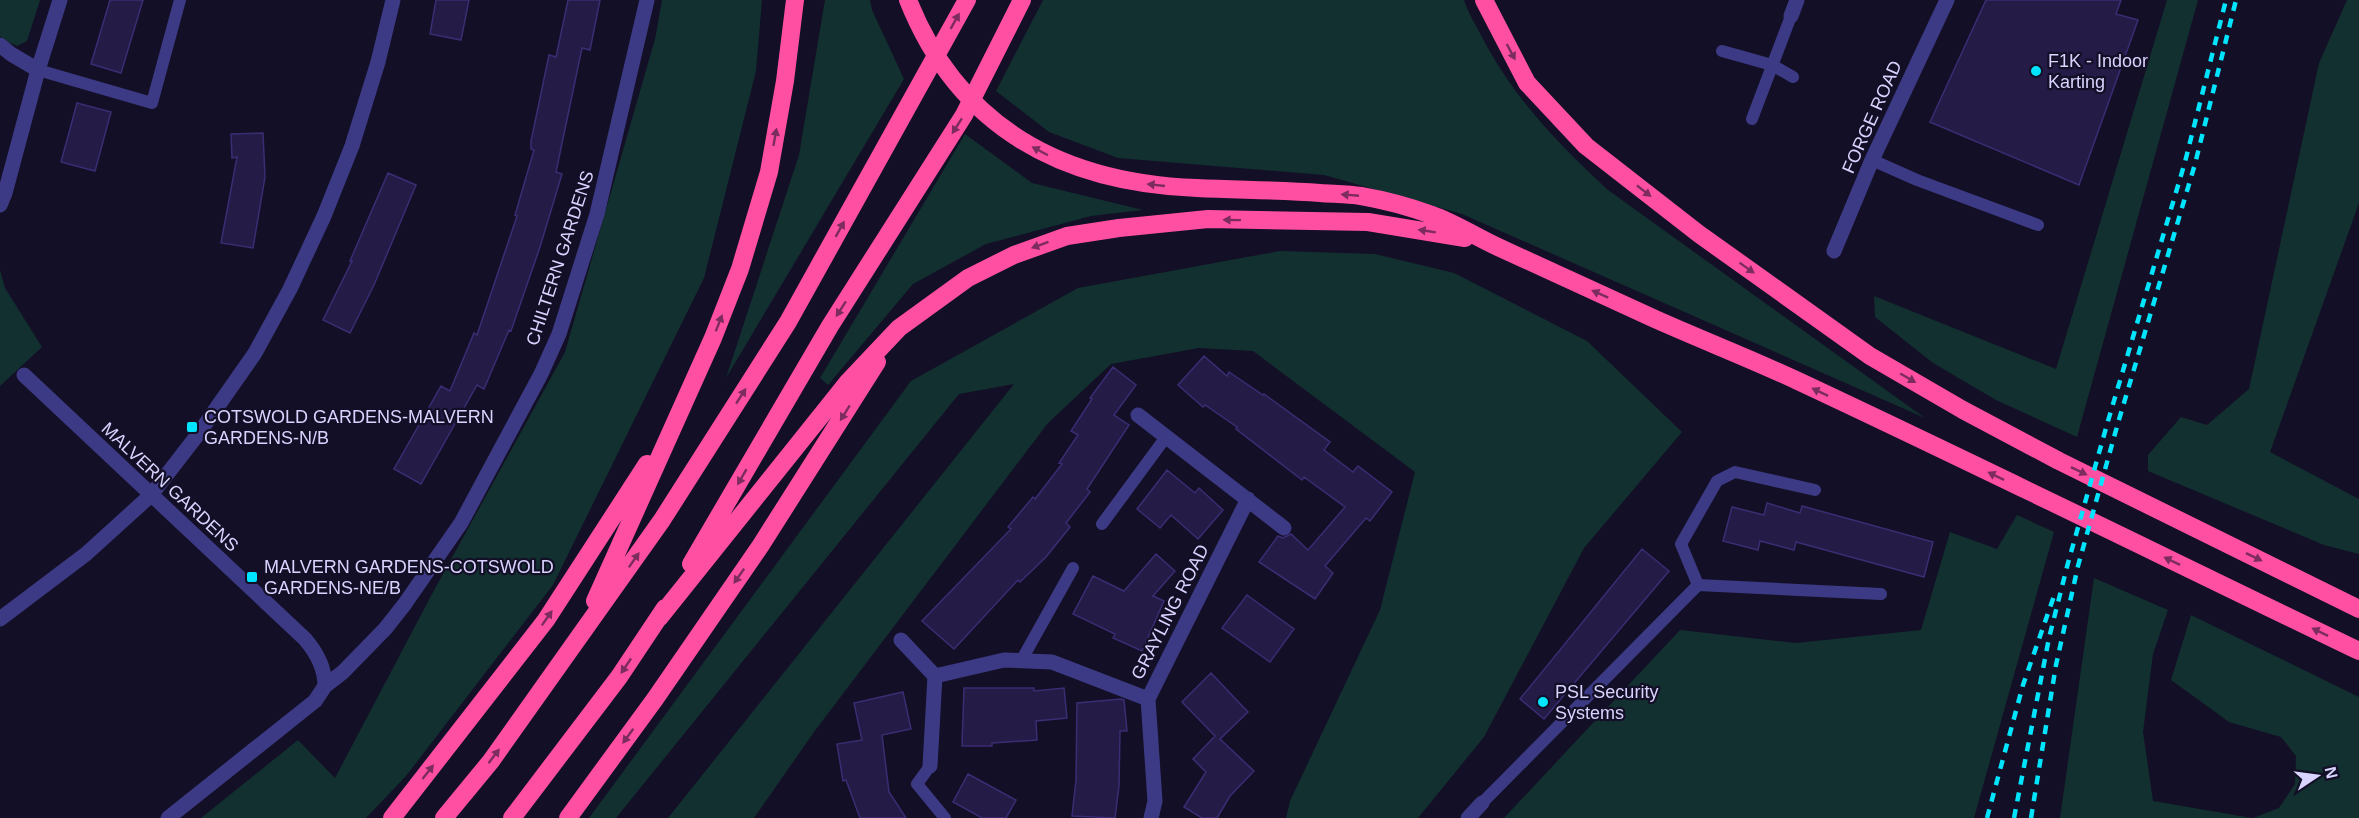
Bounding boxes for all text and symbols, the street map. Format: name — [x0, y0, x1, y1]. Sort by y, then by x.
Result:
one-way arrow — [950, 13, 960, 30]
one-way arrow — [1506, 44, 1516, 61]
place label: F1K - Indoor Karting — [2048, 51, 2148, 92]
street label: FORGE ROAD — [1838, 58, 1906, 176]
marker: F1K - Indoor Karting — [2029, 64, 2043, 78]
one-way arrow — [951, 118, 962, 135]
one-way arrow — [771, 127, 780, 146]
one-way arrow — [1031, 146, 1048, 156]
street label: CHILTERN GARDENS — [522, 168, 598, 348]
one-way arrow — [1146, 180, 1165, 190]
one-way arrow — [1637, 185, 1652, 197]
one-way arrow — [1341, 190, 1360, 200]
one-way arrow — [1223, 215, 1242, 225]
one-way arrow — [835, 220, 845, 237]
one-way arrow — [1417, 227, 1436, 236]
one-way arrow — [1031, 241, 1049, 251]
one-way arrow — [1738, 262, 1754, 274]
one-way arrow — [1591, 288, 1609, 298]
one-way arrow — [835, 300, 846, 317]
one-way arrow — [715, 314, 725, 332]
one-way arrow — [1900, 372, 1916, 383]
one-way arrow — [1812, 387, 1829, 396]
one-way arrow — [735, 388, 746, 404]
one-way arrow — [839, 404, 851, 420]
place label: COTSWOLD GARDENS-MALVERN GARDENS-N/B — [204, 407, 494, 448]
street label: MALVERN GARDENS — [97, 418, 243, 556]
marker: COTSWOLD GARDENS-MALVERN GARDENS-N/B — [185, 420, 199, 434]
one-way arrow — [2071, 466, 2088, 475]
one-way arrow — [736, 469, 747, 485]
one-way arrow — [1987, 472, 2005, 482]
street label: GRAYLING ROAD — [1127, 541, 1213, 683]
one-way arrow — [628, 552, 640, 568]
one-way arrow — [2246, 552, 2263, 562]
one-way arrow — [2163, 556, 2180, 565]
place label: MALVERN GARDENS-COTSWOLD GARDENS-NE/B — [264, 557, 554, 598]
one-way arrow — [733, 568, 745, 584]
marker: MALVERN GARDENS-COTSWOLD GARDENS-NE/B — [245, 570, 259, 584]
one-way arrow — [541, 610, 553, 626]
one-way arrow — [2312, 627, 2329, 636]
one-way arrow — [620, 658, 632, 674]
place label: PSL Security Systems — [1555, 682, 1658, 723]
marker: PSL Security Systems — [1536, 695, 1550, 709]
one-way arrow — [622, 729, 634, 744]
north arrow — [2287, 746, 2347, 806]
one-way arrow — [488, 749, 500, 764]
one-way arrow — [421, 764, 434, 780]
text: N — [2322, 765, 2341, 780]

